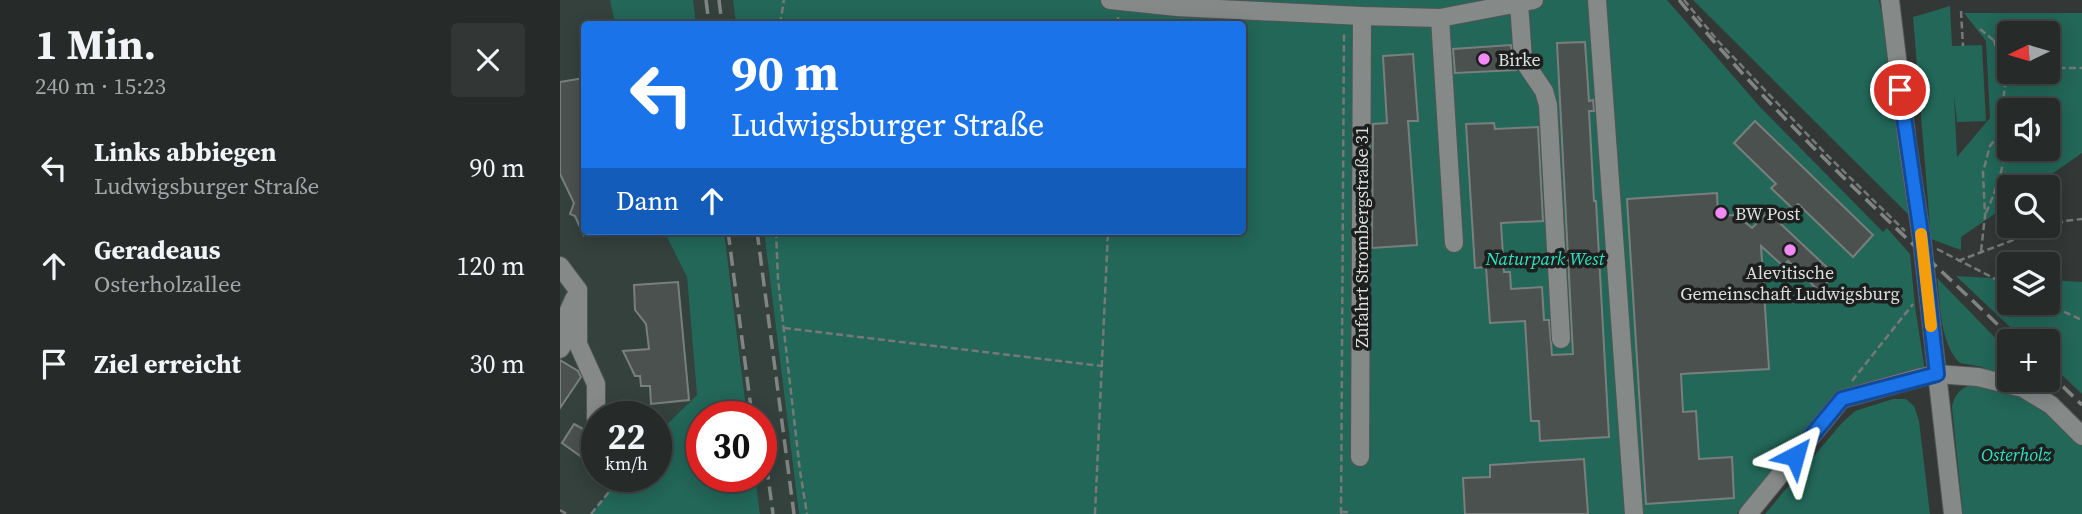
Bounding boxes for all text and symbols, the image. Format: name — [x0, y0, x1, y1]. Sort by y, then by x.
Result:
text: 1 Min. — [35, 15, 156, 73]
north arrow — [1997, 21, 2060, 84]
map controls — [1997, 21, 2060, 392]
button: close — [451, 23, 525, 97]
text: 90 m — [731, 39, 839, 106]
place label: Birke — [1498, 47, 1541, 72]
icon: left — [616, 49, 707, 140]
marker: Birke — [1476, 51, 1492, 67]
pin — [1870, 60, 1930, 120]
text: 240 m · 15:23 — [35, 70, 166, 102]
icon: arrive — [1881, 71, 1919, 109]
button: sound — [1997, 98, 2060, 161]
text: Ludwigsburger Straße — [731, 103, 1044, 147]
street label: Zufahrt Strombergstraße 31 — [1349, 126, 1374, 348]
text: Links abbiegen — [94, 134, 277, 170]
icon: left — [35, 149, 73, 187]
text: 90 m — [470, 150, 525, 186]
text: Ludwigsburger Straße — [94, 170, 319, 202]
button: search — [1997, 175, 2060, 238]
icon: ahead — [693, 182, 731, 220]
text: Dann — [616, 183, 679, 219]
place label: BW Post — [1735, 201, 1800, 226]
marker: BW Post — [1713, 205, 1729, 221]
text: Geradeaus — [94, 232, 221, 268]
marker: Alevitische Gemeinschaft Ludwigsburg — [1782, 242, 1798, 258]
park label: Naturpark West — [1485, 246, 1605, 271]
icon: ahead — [35, 247, 73, 285]
text: 120 m — [457, 248, 525, 284]
button: layers — [1997, 252, 2060, 315]
place label: Alevitische Gemeinschaft Ludwigsburg — [1680, 260, 1900, 306]
text: Osterholzallee — [94, 268, 241, 300]
button: + — [1997, 329, 2060, 392]
icon: arrive — [35, 345, 73, 383]
text: Ziel erreicht — [94, 346, 241, 382]
text: 30 m — [470, 346, 525, 382]
speed limit sign: 30 — [686, 401, 777, 492]
text: 22 — [608, 413, 645, 461]
position arrow — [1758, 419, 1832, 493]
park label: Osterholz — [1981, 442, 2052, 467]
text: km/h — [605, 451, 648, 476]

